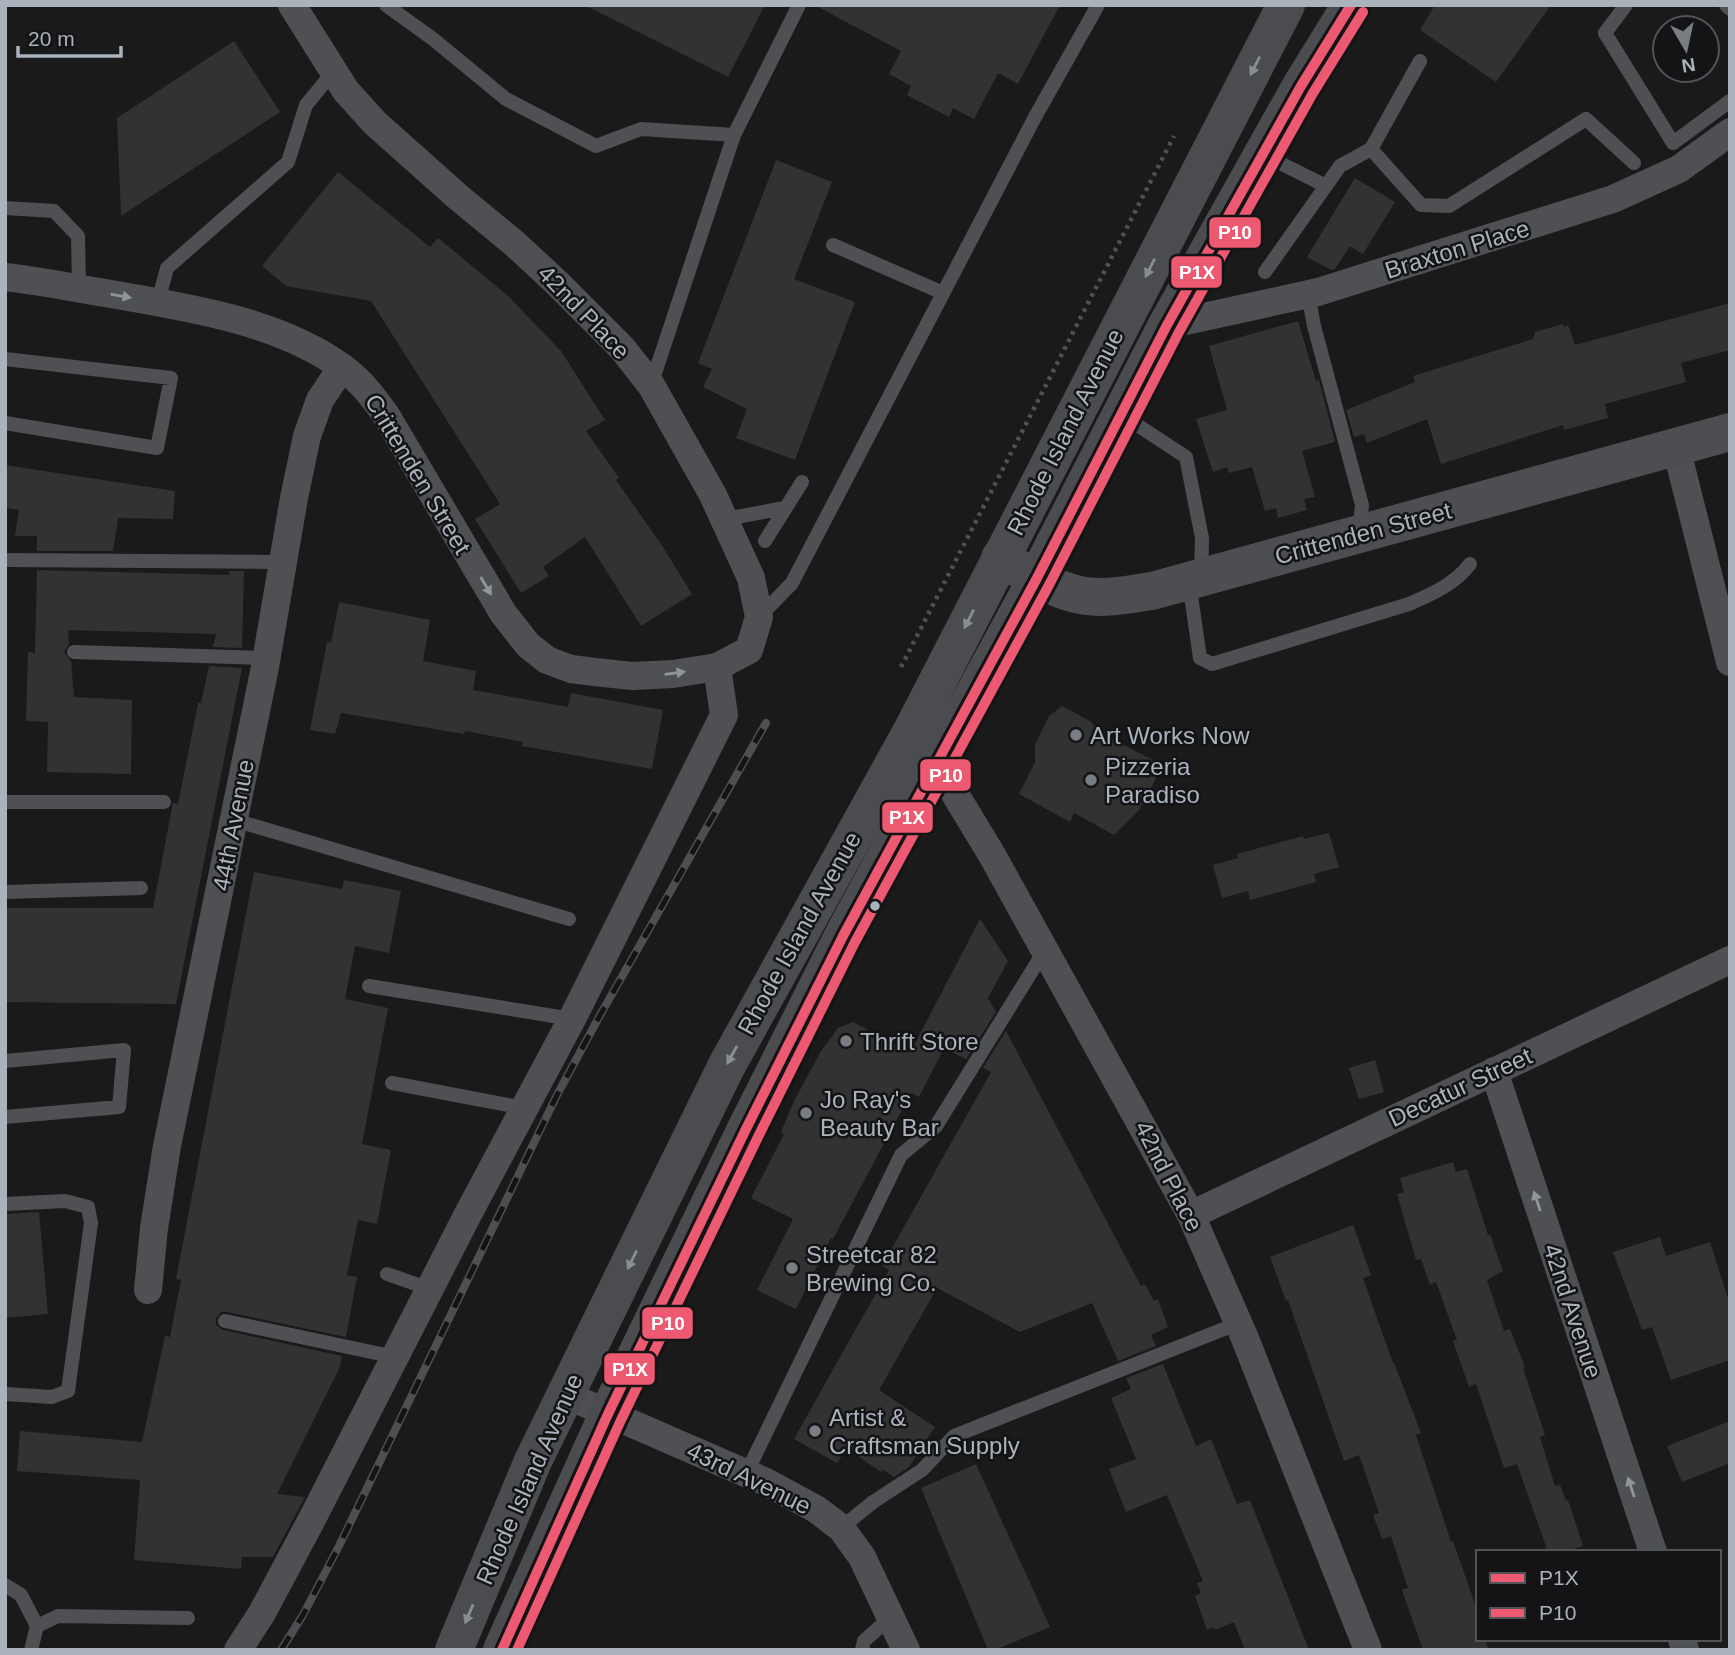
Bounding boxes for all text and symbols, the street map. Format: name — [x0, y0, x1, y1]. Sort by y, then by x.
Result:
scale bar — [18, 14, 121, 58]
north arrow — [1651, 14, 1721, 84]
text: 20 m — [28, 27, 75, 50]
text: N — [1680, 54, 1697, 77]
one-way arrow — [1249, 56, 1260, 76]
street label: Braxton Place — [1382, 214, 1532, 284]
line badge: P10 — [1208, 216, 1262, 249]
text: P10 — [1218, 222, 1252, 243]
line badge: P1X — [1170, 255, 1223, 289]
one-way arrow — [1145, 258, 1156, 278]
street label: 42nd Place — [533, 259, 635, 365]
text: P1X — [1179, 262, 1215, 283]
one-way arrow — [110, 291, 132, 302]
street label: Rhode Island Avenue — [1001, 324, 1129, 540]
street label: Crittenden Street — [360, 389, 476, 559]
street label: Crittenden Street — [1272, 496, 1454, 570]
one-way arrow — [480, 576, 493, 595]
one-way arrow — [964, 609, 975, 629]
one-way arrow — [664, 668, 686, 679]
place label: Art Works Now — [1090, 722, 1250, 749]
marker: Art Works Now — [1068, 727, 1084, 743]
place label: Pizzeria Paradiso — [1105, 753, 1200, 808]
street label: 44th Avenue — [207, 757, 259, 893]
line badge: P10 — [919, 758, 972, 792]
text: P10 — [929, 765, 963, 786]
marker: Pizzeria Paradiso — [1083, 772, 1099, 788]
line badge: P1X — [881, 801, 934, 834]
text: P1X — [889, 807, 925, 828]
street label: Rhode Island Avenue — [732, 827, 866, 1039]
unlabelled marker — [868, 899, 882, 913]
place label: Thrift Store — [860, 1028, 979, 1055]
marker: Thrift Store — [838, 1033, 854, 1049]
street label: Decatur Street — [1384, 1042, 1536, 1132]
one-way arrow — [726, 1046, 738, 1065]
place label: Jo Ray's Beauty Bar — [820, 1086, 939, 1141]
marker: Jo Ray's Beauty Bar — [798, 1105, 814, 1121]
street label: 42nd Place — [1130, 1116, 1208, 1236]
one-way arrow — [1531, 1190, 1542, 1211]
street label: 42nd Avenue — [1539, 1240, 1607, 1382]
place label: Streetcar 82 Brewing Co. — [806, 1241, 937, 1296]
one-way arrow — [626, 1250, 637, 1270]
marker: Streetcar 82 Brewing Co. — [784, 1260, 800, 1276]
line badge: P10 — [641, 1306, 694, 1340]
text: P10 — [651, 1313, 685, 1334]
line badge: P1X — [603, 1352, 656, 1386]
text: P1X — [612, 1359, 648, 1380]
street label: Rhode Island Avenue — [470, 1369, 588, 1589]
place label: Artist & Craftsman Supply — [829, 1404, 1020, 1459]
marker: Artist & Craftsman Supply — [807, 1423, 823, 1439]
street label: 43rd Avenue — [683, 1436, 815, 1520]
one-way arrow — [1625, 1476, 1636, 1497]
legend — [1476, 1550, 1721, 1641]
text: P1X — [1539, 1566, 1579, 1589]
text: P10 — [1539, 1601, 1576, 1624]
one-way arrow — [463, 1604, 474, 1625]

